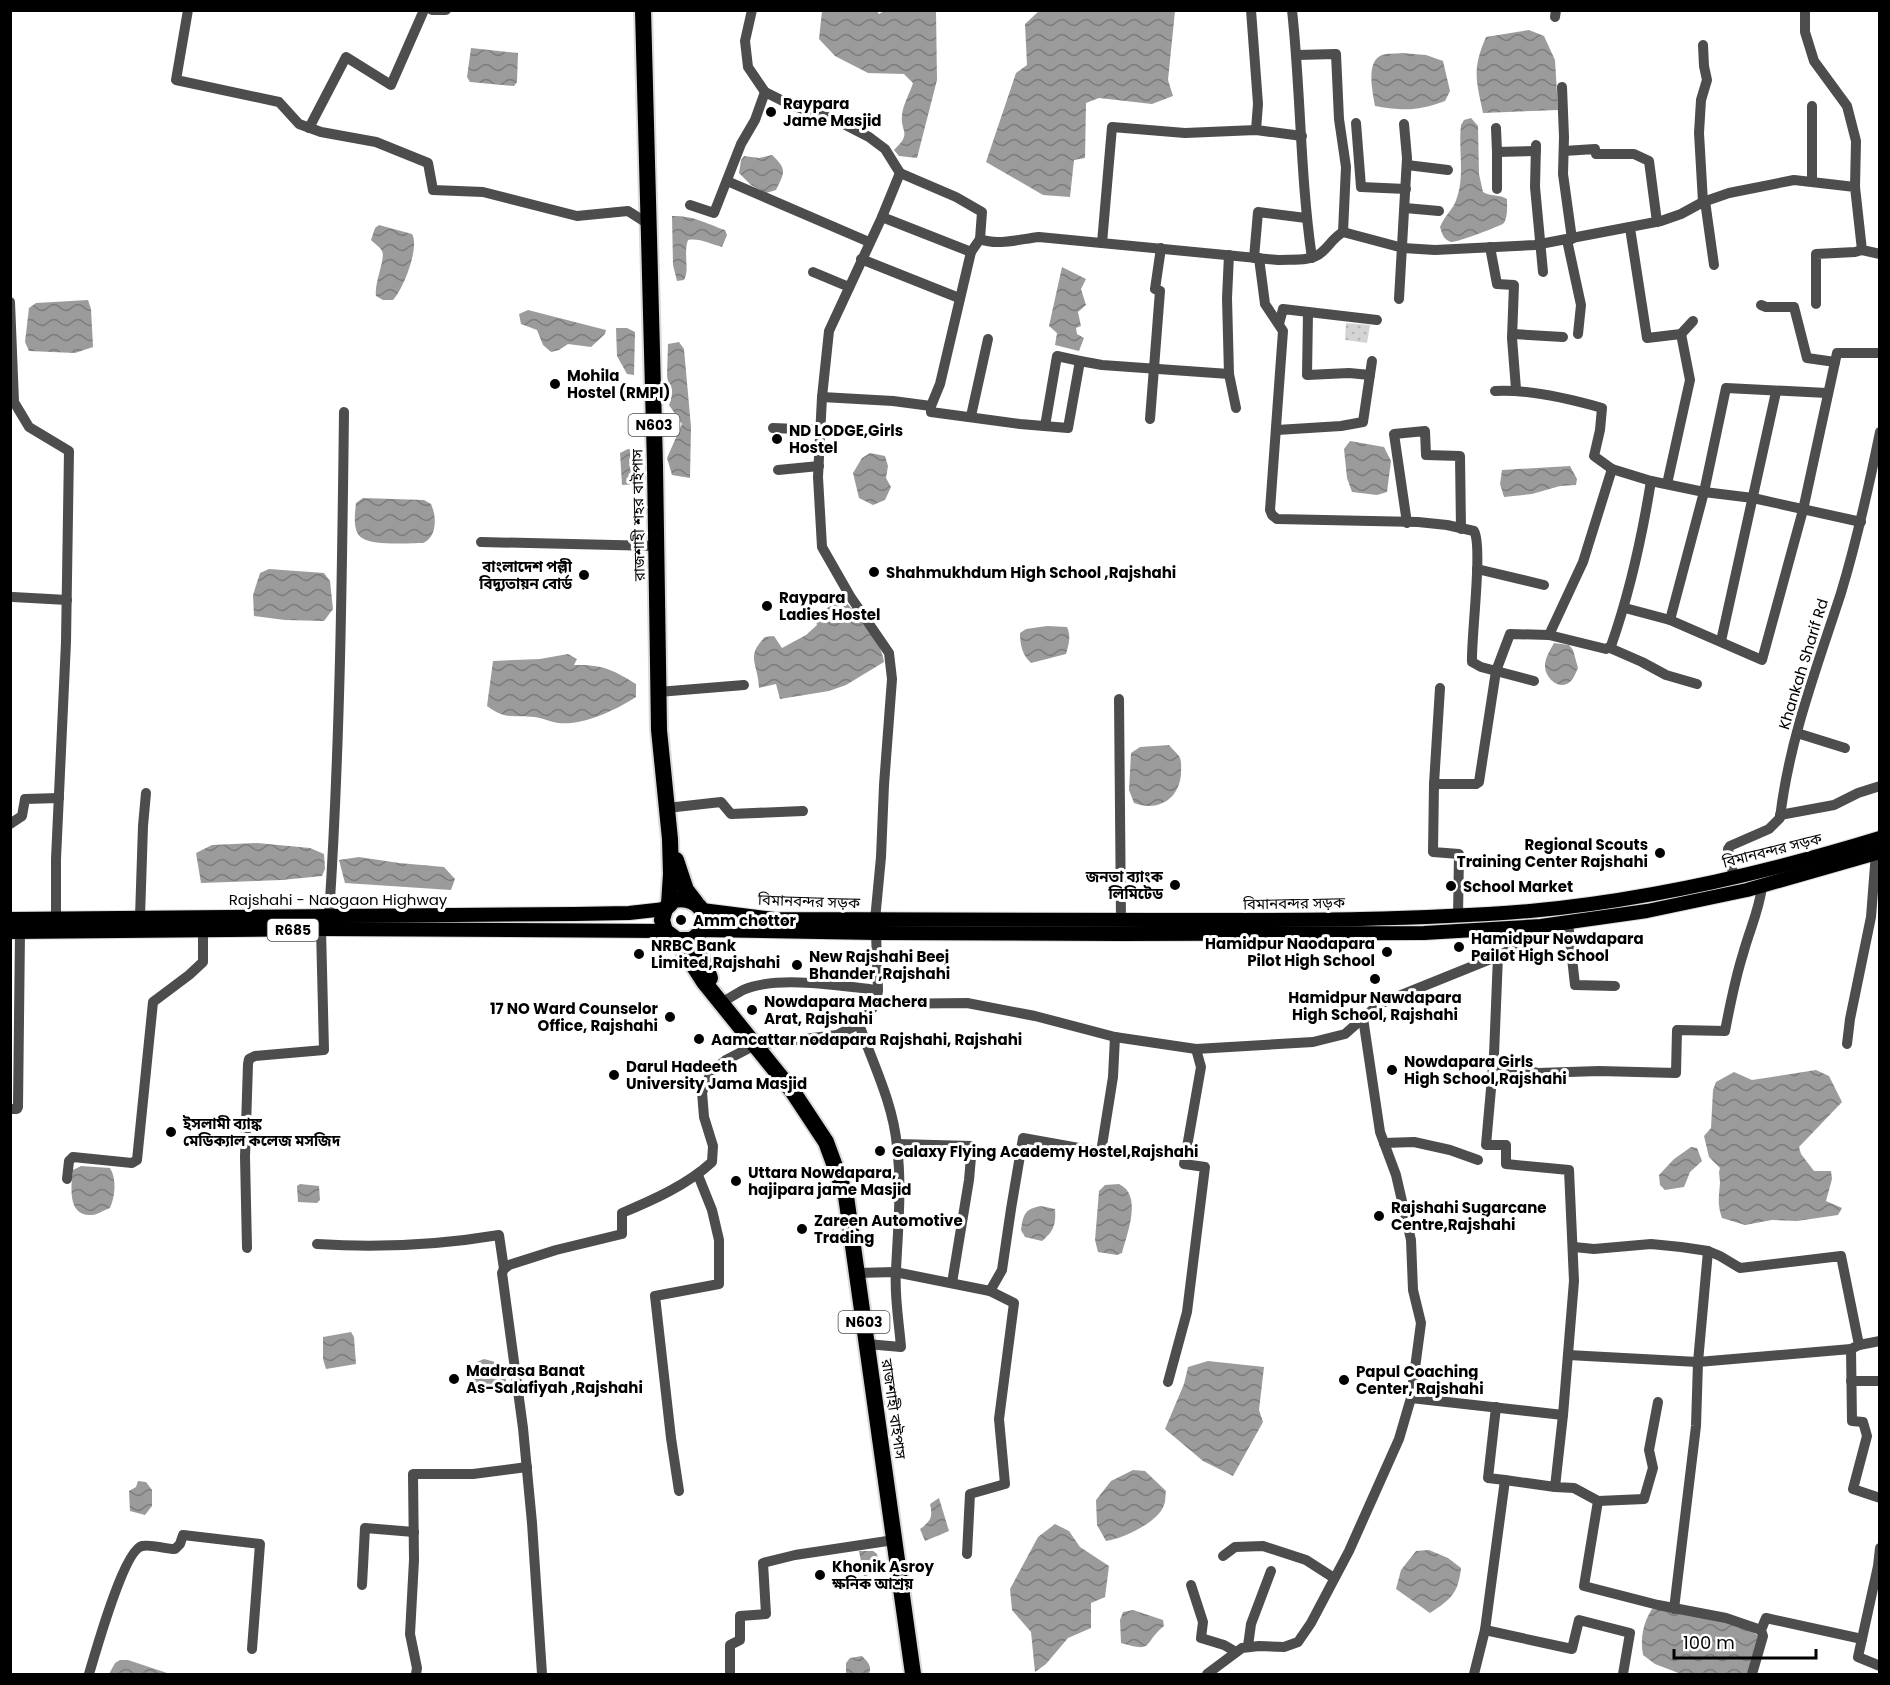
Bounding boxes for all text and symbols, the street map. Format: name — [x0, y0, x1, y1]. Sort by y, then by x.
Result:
place label: Raypara Jame Masjid — [783, 93, 882, 131]
marker: Raypara Jame Masjid — [764, 105, 778, 119]
place label: Mohila Hostel (RMPI) — [567, 365, 670, 403]
marker: Mohila Hostel (RMPI) — [548, 377, 562, 391]
road number: N603 — [628, 414, 680, 436]
place label: ND LODGE,Girls Hostel — [789, 420, 903, 458]
marker: ND LODGE,Girls Hostel — [770, 432, 784, 446]
street label: রাজশাহী শহর বাইপাস — [626, 448, 650, 582]
place label: বাংলাদেশ পল্লী বিদ্যুতায়ন বোর্ড — [478, 556, 573, 594]
place label: Shahmukhdum High School ,Rajshahi — [886, 562, 1176, 583]
marker: Shahmukhdum High School ,Rajshahi — [867, 565, 881, 579]
marker: বাংলাদেশ পল্লী বিদ্যুতায়ন বোর্ড — [577, 568, 591, 582]
place label: Raypara Ladies Hostel — [779, 587, 880, 625]
street label: Khankah Sharif Rd — [1773, 596, 1833, 732]
marker: Raypara Ladies Hostel — [760, 599, 774, 613]
street label: বিমানবন্দর সড়ক — [1719, 827, 1825, 873]
place label: Regional Scouts Training Center Rajshahi — [1457, 834, 1648, 872]
marker: Regional Scouts Training Center Rajshahi — [1653, 846, 1667, 860]
place label: জনতা ব্যাংক লিমিটেড — [1085, 866, 1164, 904]
place label: School Market — [1463, 876, 1573, 897]
marker: জনতা ব্যাংক লিমিটেড — [1168, 878, 1182, 892]
marker: School Market — [1444, 879, 1458, 893]
street label: Rajshahi - Naogaon Highway — [229, 889, 448, 910]
street label: বিমানবন্দর সড়ক — [757, 889, 861, 913]
street label: বিমানবন্দর সড়ক — [1242, 892, 1346, 914]
place label: Amm chottor — [693, 910, 796, 931]
marker: Amm chottor — [674, 913, 688, 927]
road number: R685 — [268, 919, 318, 941]
place label: Hamidpur Nowdapara Pailot High School — [1471, 928, 1644, 966]
place label: Hamidpur Naodapara Pilot High School — [1205, 933, 1375, 971]
place label: NRBC Bank Limited,Rajshahi — [651, 935, 780, 973]
marker: Hamidpur Nowdapara Pailot High School — [1452, 940, 1466, 954]
marker: Hamidpur Naodapara Pilot High School — [1380, 945, 1394, 959]
place label: New Rajshahi Beej Bhander ,Rajshahi — [809, 946, 950, 984]
marker: NRBC Bank Limited,Rajshahi — [632, 947, 646, 961]
marker: New Rajshahi Beej Bhander ,Rajshahi — [790, 958, 804, 972]
marker: Hamidpur Nawdapara High School, Rajshahi — [1368, 972, 1382, 986]
place label: Hamidpur Nawdapara High School, Rajshahi — [1288, 987, 1462, 1025]
place label: Nowdapara Machera Arat, Rajshahi — [764, 991, 927, 1029]
place label: 17 NO Ward Counselor Office, Rajshahi — [490, 998, 659, 1036]
marker: Nowdapara Machera Arat, Rajshahi — [745, 1003, 759, 1017]
marker: 17 NO Ward Counselor Office, Rajshahi — [663, 1010, 677, 1024]
place label: Aamcattar nodapara Rajshahi, Rajshahi — [711, 1029, 1022, 1050]
marker: Aamcattar nodapara Rajshahi, Rajshahi — [692, 1032, 706, 1046]
place label: Nowdapara Girls High School,Rajshahi — [1404, 1051, 1567, 1089]
place label: Darul Hadeeth University Jama Masjid — [626, 1056, 807, 1094]
marker: Nowdapara Girls High School,Rajshahi — [1385, 1063, 1399, 1077]
marker: Darul Hadeeth University Jama Masjid — [607, 1068, 621, 1082]
place label: ইসলামী ব্যাঙ্ক মেডিক্যাল কলেজ মসজিদ — [182, 1113, 341, 1151]
marker: ইসলামী ব্যাঙ্ক মেডিক্যাল কলেজ মসজিদ — [164, 1125, 178, 1139]
place label: Galaxy Flying Academy Hostel,Rajshahi — [892, 1141, 1199, 1162]
marker: Galaxy Flying Academy Hostel,Rajshahi — [873, 1144, 887, 1158]
place label: Uttara Nowdapara, hajipara jame Masjid — [748, 1162, 912, 1200]
marker: Uttara Nowdapara, hajipara jame Masjid — [729, 1174, 743, 1188]
place label: Rajshahi Sugarcane Centre,Rajshahi — [1391, 1197, 1547, 1235]
marker: Rajshahi Sugarcane Centre,Rajshahi — [1372, 1209, 1386, 1223]
place label: Zareen Automotive Trading — [814, 1210, 963, 1248]
marker: Zareen Automotive Trading — [795, 1222, 809, 1236]
road number: N603 — [838, 1311, 890, 1333]
street label: রাজশাহী বাইপাস — [876, 1356, 912, 1461]
place label: Madrasa Banat As-Salafiyah ,Rajshahi — [466, 1360, 643, 1398]
place label: Papul Coaching Center, Rajshahi — [1356, 1361, 1484, 1399]
marker: Madrasa Banat As-Salafiyah ,Rajshahi — [447, 1372, 461, 1386]
marker: Papul Coaching Center, Rajshahi — [1337, 1373, 1351, 1387]
place label: Khonik Asroy ক্ষনিক আশ্রয় — [831, 1556, 935, 1594]
marker: Khonik Asroy ক্ষনিক আশ্রয় — [813, 1568, 827, 1582]
scale bar — [1674, 1622, 1816, 1660]
text: 100 m — [1683, 1630, 1735, 1655]

